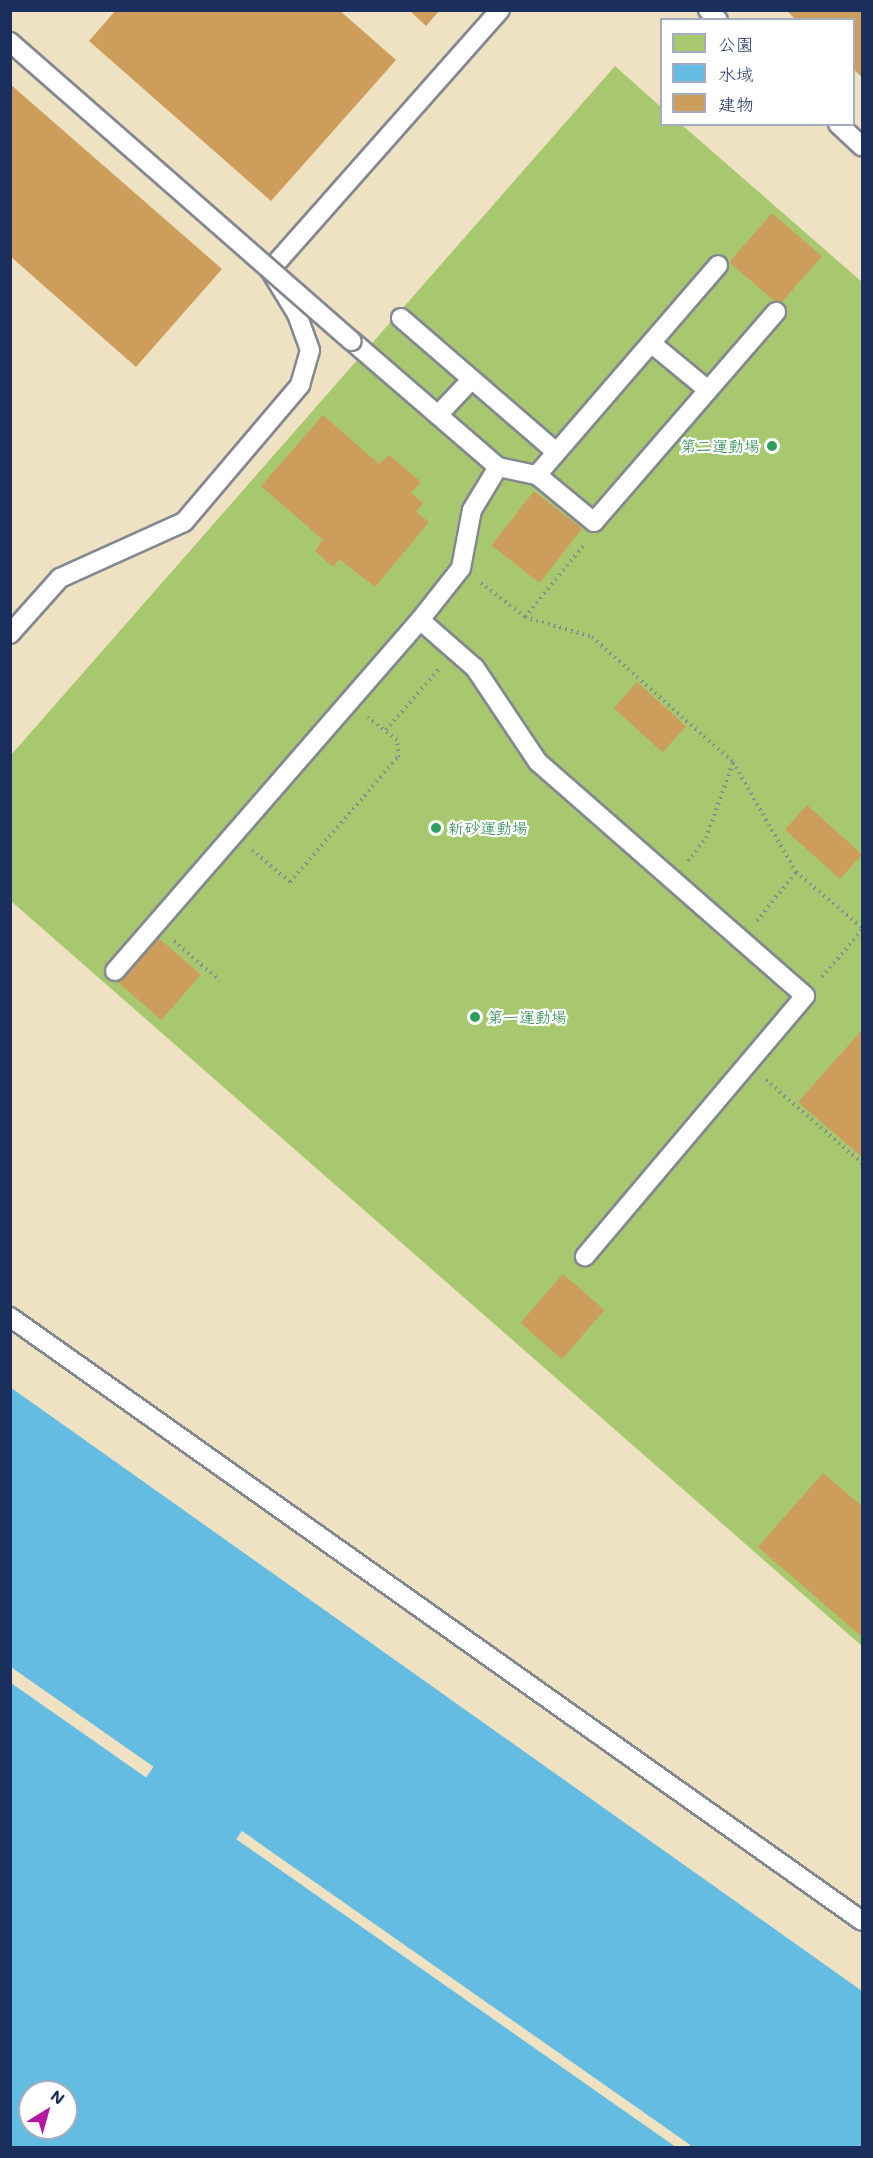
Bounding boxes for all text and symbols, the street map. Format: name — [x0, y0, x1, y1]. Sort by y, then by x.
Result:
legend — [660, 18, 855, 126]
text: 公園 — [718, 32, 754, 56]
text: 水域 — [718, 62, 754, 86]
text: 建物 — [718, 92, 754, 116]
place label: 第二運動場 — [680, 436, 760, 456]
marker: 第二運動場 — [765, 439, 779, 453]
place label: 新砂運動場 — [448, 818, 528, 838]
marker: 新砂運動場 — [429, 821, 443, 835]
place label: 第一運動場 — [487, 1007, 567, 1027]
marker: 第一運動場 — [468, 1010, 482, 1024]
north arrow — [18, 2080, 78, 2140]
text: N — [47, 2085, 69, 2109]

